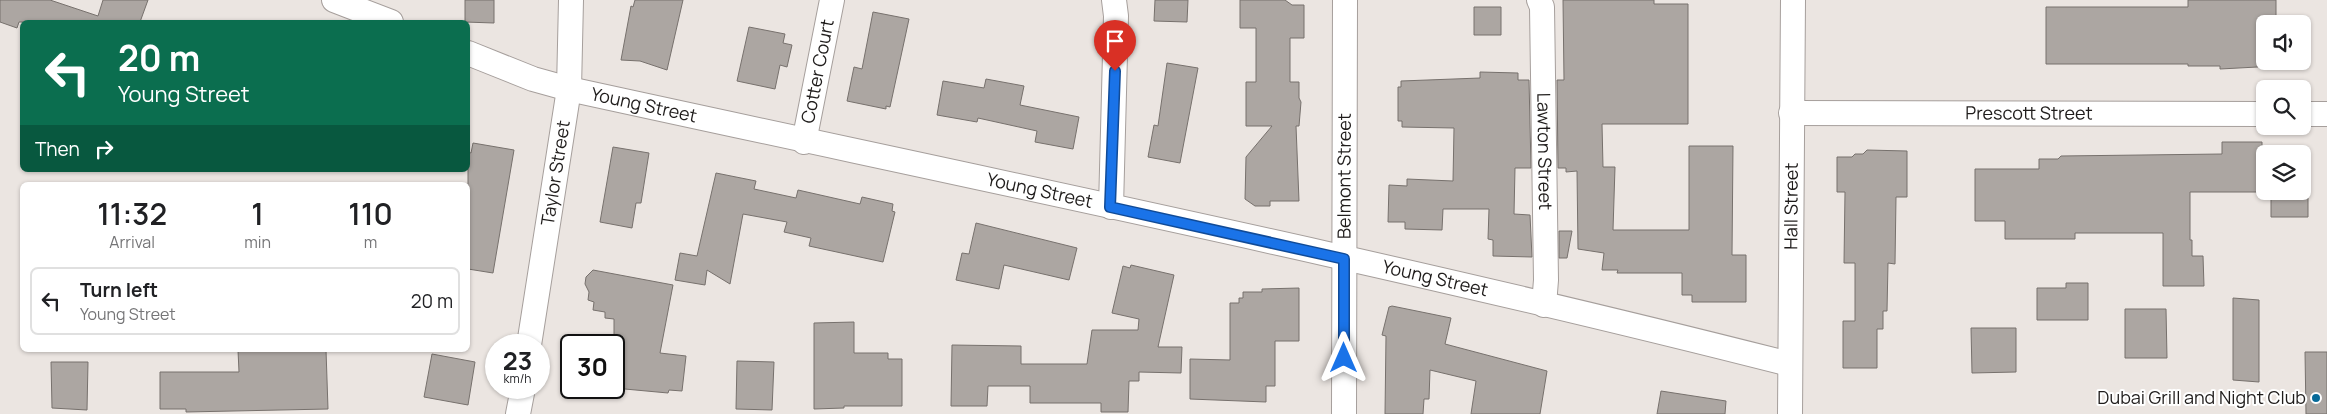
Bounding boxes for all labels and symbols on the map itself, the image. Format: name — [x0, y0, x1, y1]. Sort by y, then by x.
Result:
street label: Cotter Court — [795, 17, 839, 125]
pin — [1094, 20, 1136, 71]
street label: Young Street — [589, 81, 699, 127]
street label: Lawton Street — [1532, 92, 1558, 210]
street label: Prescott Street — [1965, 100, 2093, 125]
street label: Belmont Street — [1331, 113, 1356, 239]
street label: Taylor Street — [535, 119, 575, 227]
street label: Hall Street — [1778, 162, 1803, 250]
street label: Young Street — [985, 167, 1095, 213]
street label: Young Street — [1380, 254, 1491, 301]
position arrow — [1317, 331, 1369, 383]
speed limit sign: 30 — [560, 334, 625, 399]
place label: Dubai Grill and Night Club — [2097, 385, 2306, 409]
marker: Dubai Grill and Night Club — [2310, 392, 2322, 404]

